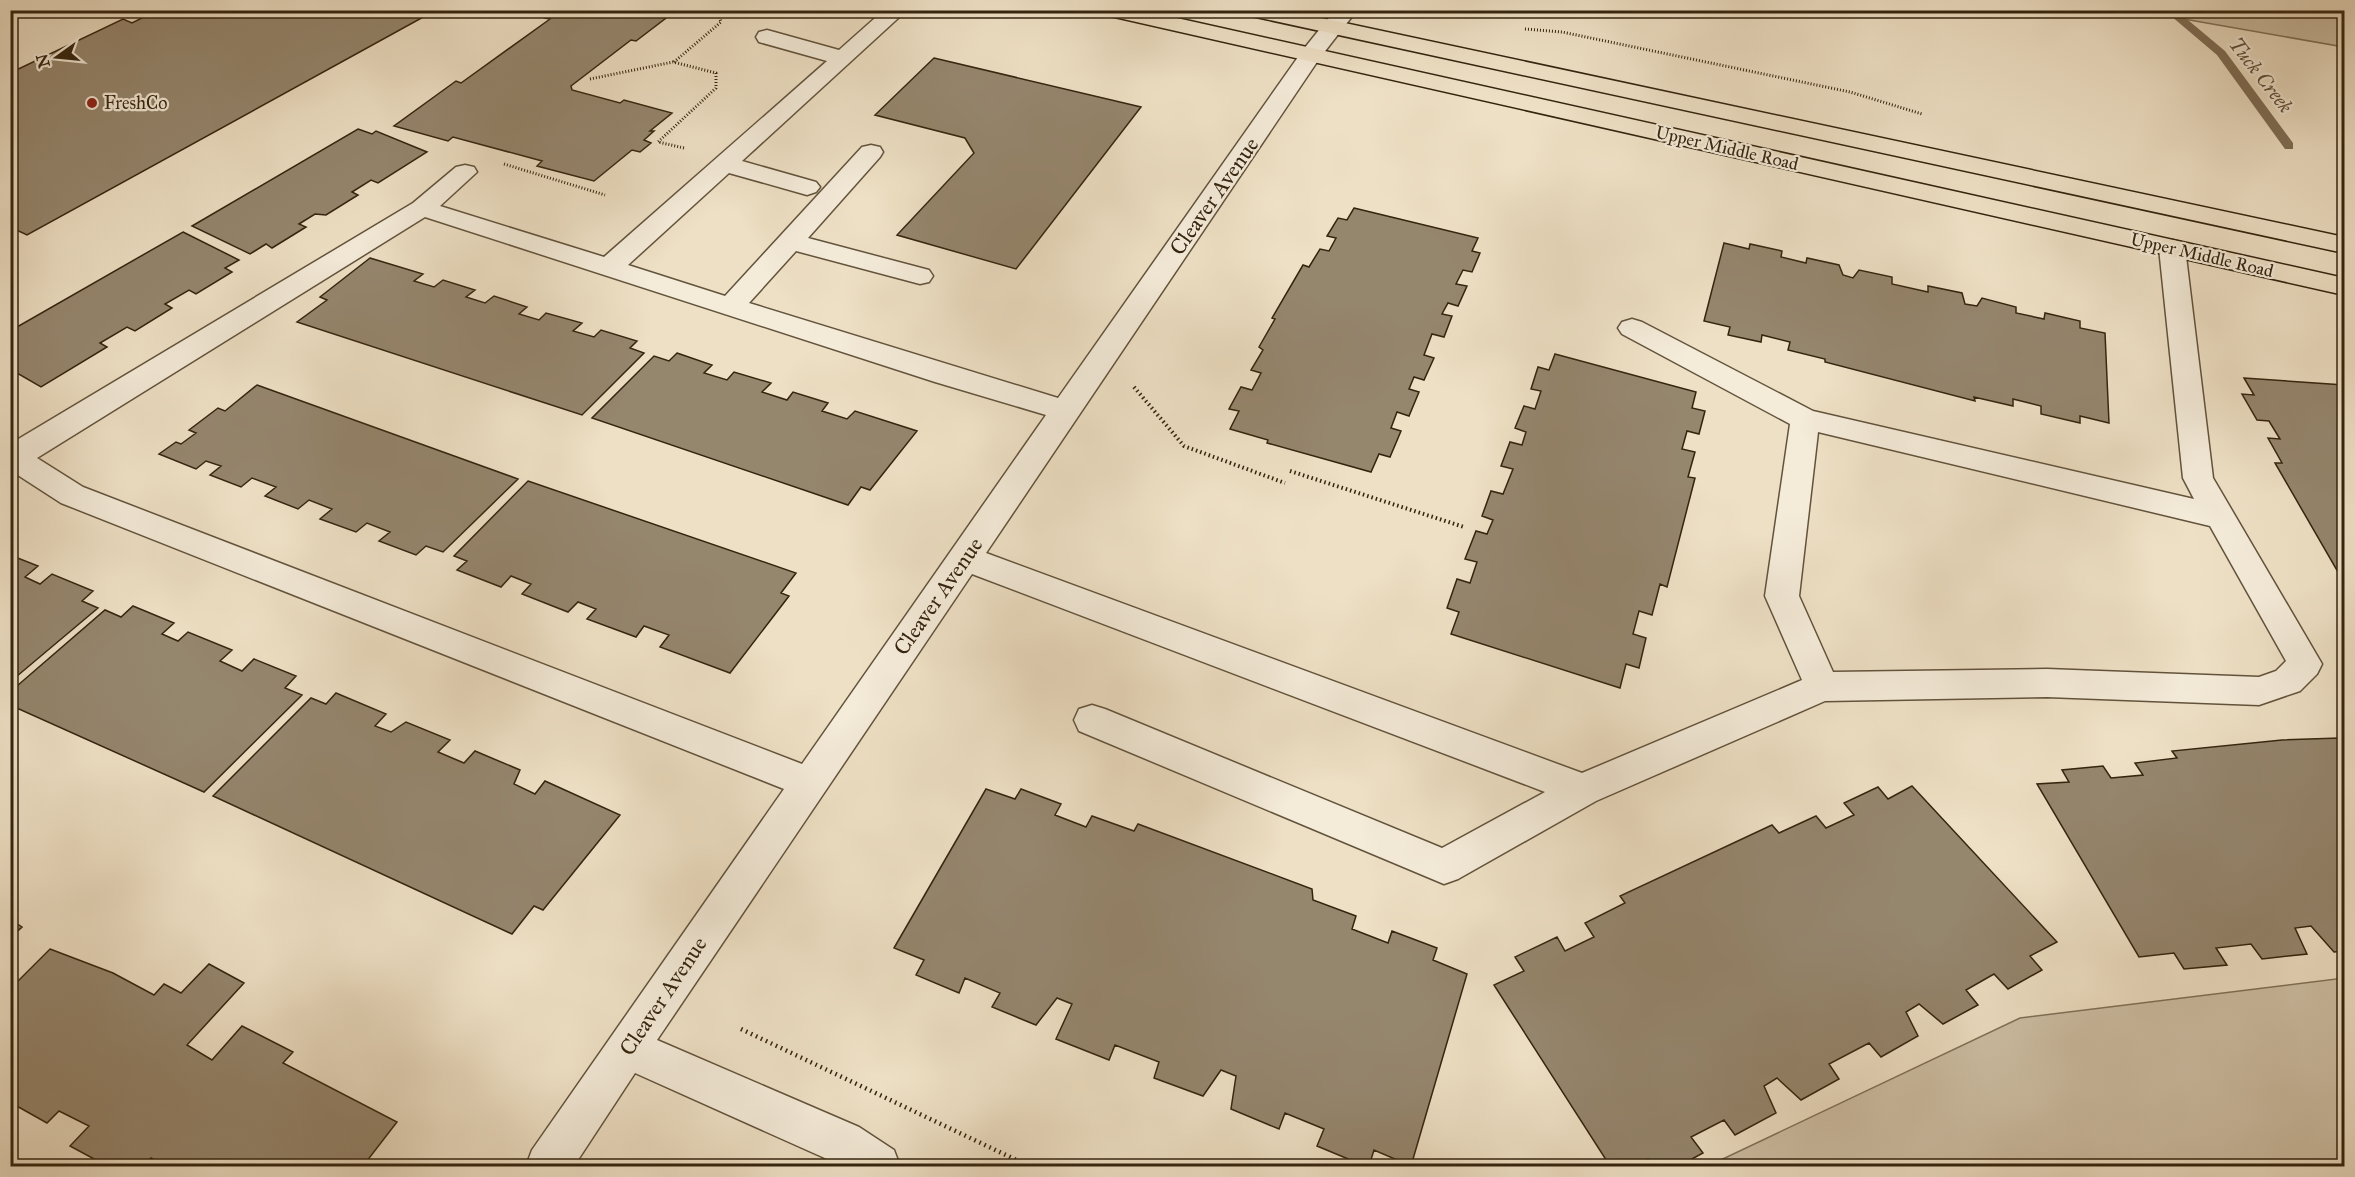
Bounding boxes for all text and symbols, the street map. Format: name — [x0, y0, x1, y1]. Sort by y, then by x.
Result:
north arrow — [27, 27, 87, 87]
water label: Tuck Creek — [2224, 32, 2298, 118]
text: N — [32, 51, 54, 70]
place label: FreshCo — [104, 92, 168, 114]
marker: FreshCo — [85, 96, 99, 110]
street label: Upper Middle Road — [1653, 121, 1801, 175]
street label: Cleaver Avenue — [1163, 132, 1265, 260]
street label: Upper Middle Road — [2128, 228, 2276, 282]
street label: Cleaver Avenue — [887, 532, 989, 660]
street label: Cleaver Avenue — [613, 931, 713, 1061]

